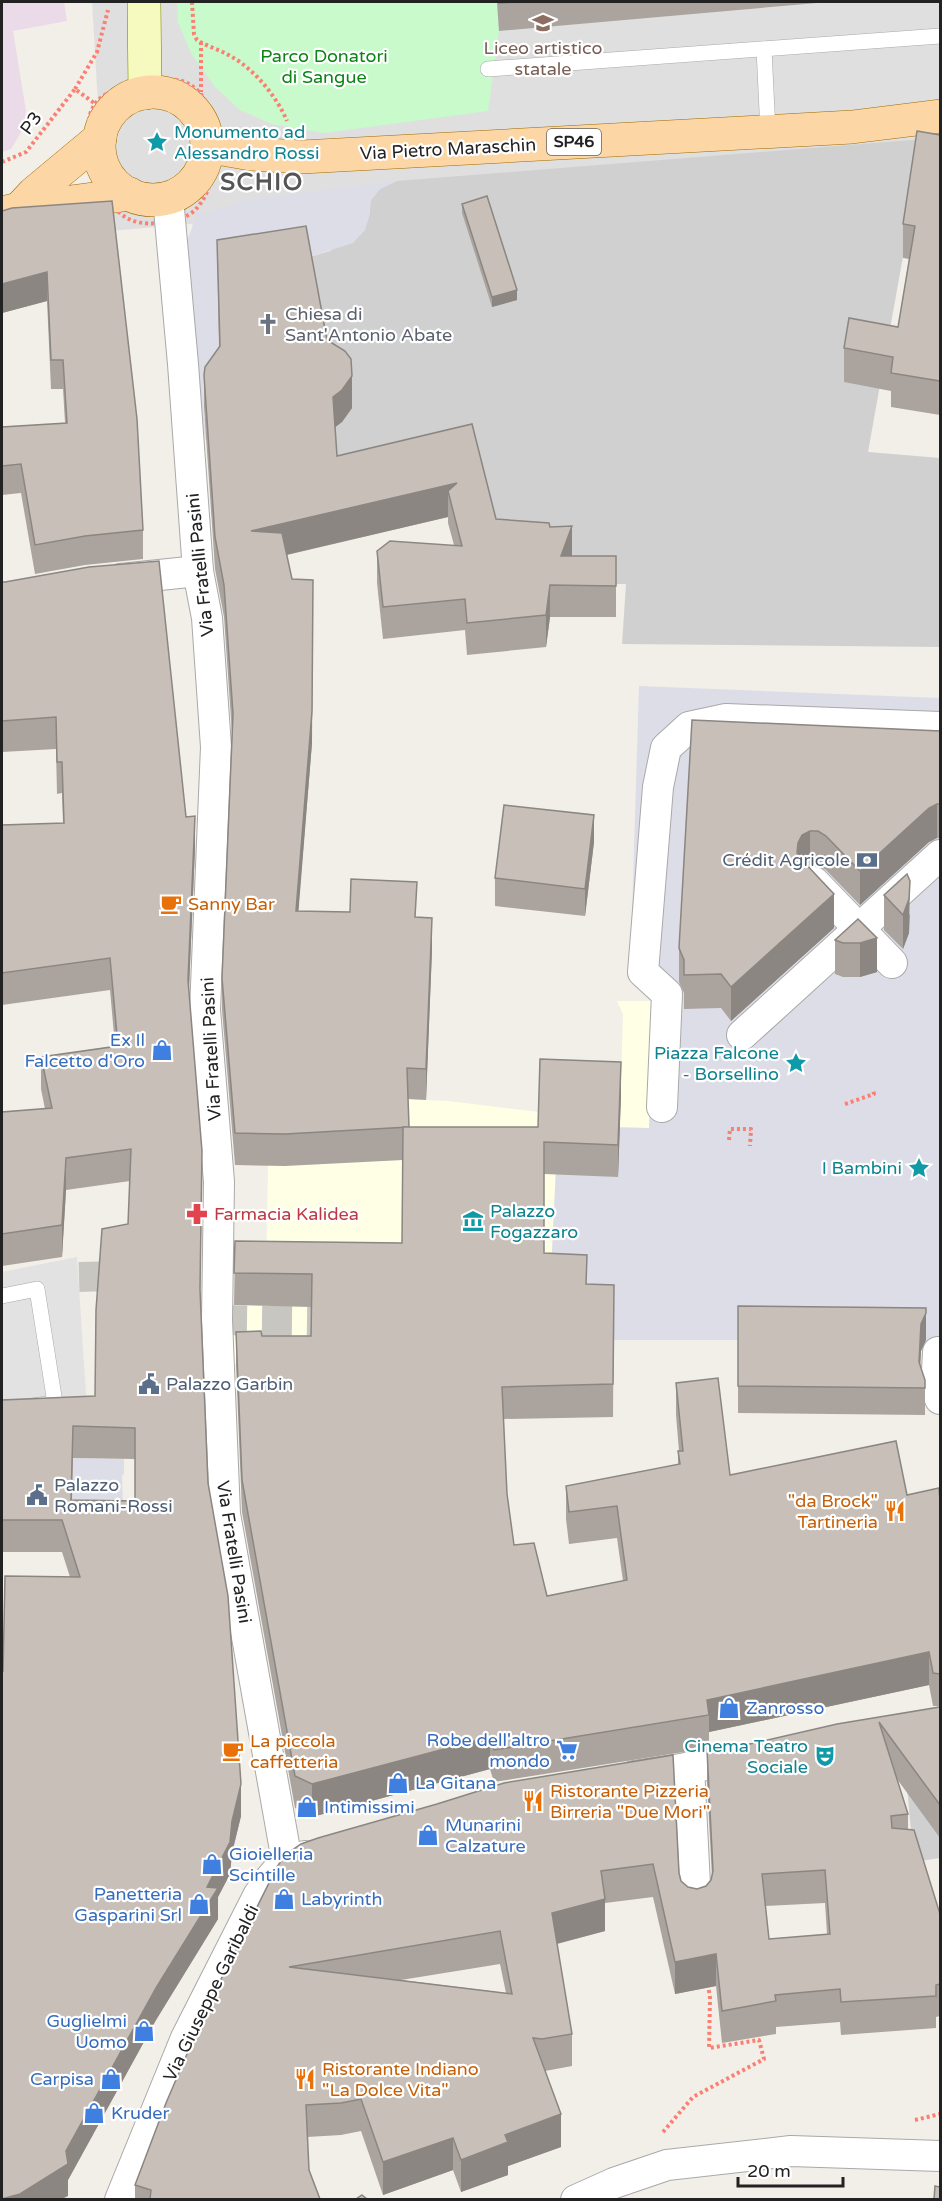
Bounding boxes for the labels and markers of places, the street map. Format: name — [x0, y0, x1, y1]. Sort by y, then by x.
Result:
school or university icon: Liceo artistico statale — [531, 11, 555, 35]
place label: Liceo artistico statale — [484, 37, 603, 80]
place label: Monumento ad Alessandro Rossi — [174, 121, 319, 164]
place icon: Monumento ad Alessandro Rossi — [145, 130, 169, 154]
place label: Chiesa di Sant'Antonio Abate — [285, 303, 452, 346]
church icon: Chiesa di Sant'Antonio Abate — [256, 312, 280, 336]
bank icon: Crédit Agricole — [855, 848, 879, 872]
place label: Crédit Agricole — [722, 849, 850, 871]
cafe icon: Sanny Bar — [159, 892, 183, 916]
place label: Sanny Bar — [188, 893, 275, 915]
place label: Ex Il Falcetto d'Oro — [24, 1029, 145, 1072]
shop icon: Ex Il Falcetto d'Oro — [150, 1038, 174, 1062]
place label: Piazza Falcone - Borsellino — [654, 1042, 779, 1085]
place icon: Piazza Falcone - Borsellino — [784, 1051, 808, 1075]
place icon: I Bambini — [907, 1156, 931, 1180]
place label: I Bambini — [822, 1157, 902, 1179]
place label: Palazzo Fogazzaro — [490, 1200, 578, 1243]
pharmacy icon: Farmacia Kalidea — [185, 1202, 209, 1226]
place label: Farmacia Kalidea — [214, 1203, 359, 1225]
museum icon: Palazzo Fogazzaro — [461, 1209, 485, 1233]
public building icon: Palazzo Garbin — [137, 1372, 161, 1396]
place label: Palazzo Garbin — [166, 1373, 293, 1395]
place label: Palazzo Romani-Rossi — [54, 1474, 173, 1517]
public building icon: Palazzo Romani-Rossi — [25, 1483, 49, 1507]
place label: "da Brock" Tartineria — [788, 1490, 878, 1533]
restaurant icon: "da Brock" Tartineria — [883, 1499, 907, 1523]
shop icon: Zanrosso — [717, 1696, 741, 1720]
place label: Zanrosso — [746, 1697, 824, 1719]
place label: Robe dell'altro mondo — [426, 1729, 550, 1772]
place label: La piccola caffetteria — [250, 1730, 338, 1773]
place label: Cinema Teatro Sociale — [684, 1735, 808, 1778]
supermarket icon: Robe dell'altro mondo — [555, 1738, 579, 1762]
cafe icon: La piccola caffetteria — [221, 1739, 245, 1763]
theatre icon: Cinema Teatro Sociale — [813, 1744, 837, 1768]
shop icon: La Gitana — [386, 1771, 410, 1795]
place label: La Gitana — [415, 1772, 496, 1794]
place label: Ristorante Pizzeria Birreria "Due Mori" — [550, 1780, 710, 1823]
restaurant icon: Ristorante Pizzeria Birreria "Due Mori" — [521, 1789, 545, 1813]
shop icon: Intimissimi — [295, 1795, 319, 1819]
place label: Intimissimi — [324, 1796, 415, 1818]
place label: Munarini Calzature — [445, 1814, 526, 1857]
shop icon: Munarini Calzature — [416, 1823, 440, 1847]
place label: Gioielleria Scintille — [229, 1843, 313, 1886]
shop icon: Gioielleria Scintille — [200, 1852, 224, 1876]
place label: Panetteria Gasparini Srl — [74, 1883, 182, 1926]
shop icon: Labyrinth — [272, 1887, 296, 1911]
place label: Labyrinth — [301, 1888, 382, 1910]
shop icon: Panetteria Gasparini Srl — [187, 1892, 211, 1916]
place label: Guglielmi Uomo — [46, 2010, 127, 2053]
shop icon: Guglielmi Uomo — [132, 2019, 156, 2043]
place label: Ristorante Indiano "La Dolce Vita" — [322, 2058, 479, 2101]
shop icon: Carpisa — [99, 2067, 123, 2091]
restaurant icon: Ristorante Indiano "La Dolce Vita" — [293, 2067, 317, 2091]
place label: Carpisa — [30, 2068, 94, 2090]
shop icon: Kruder — [82, 2101, 106, 2125]
place label: Kruder — [111, 2102, 169, 2124]

